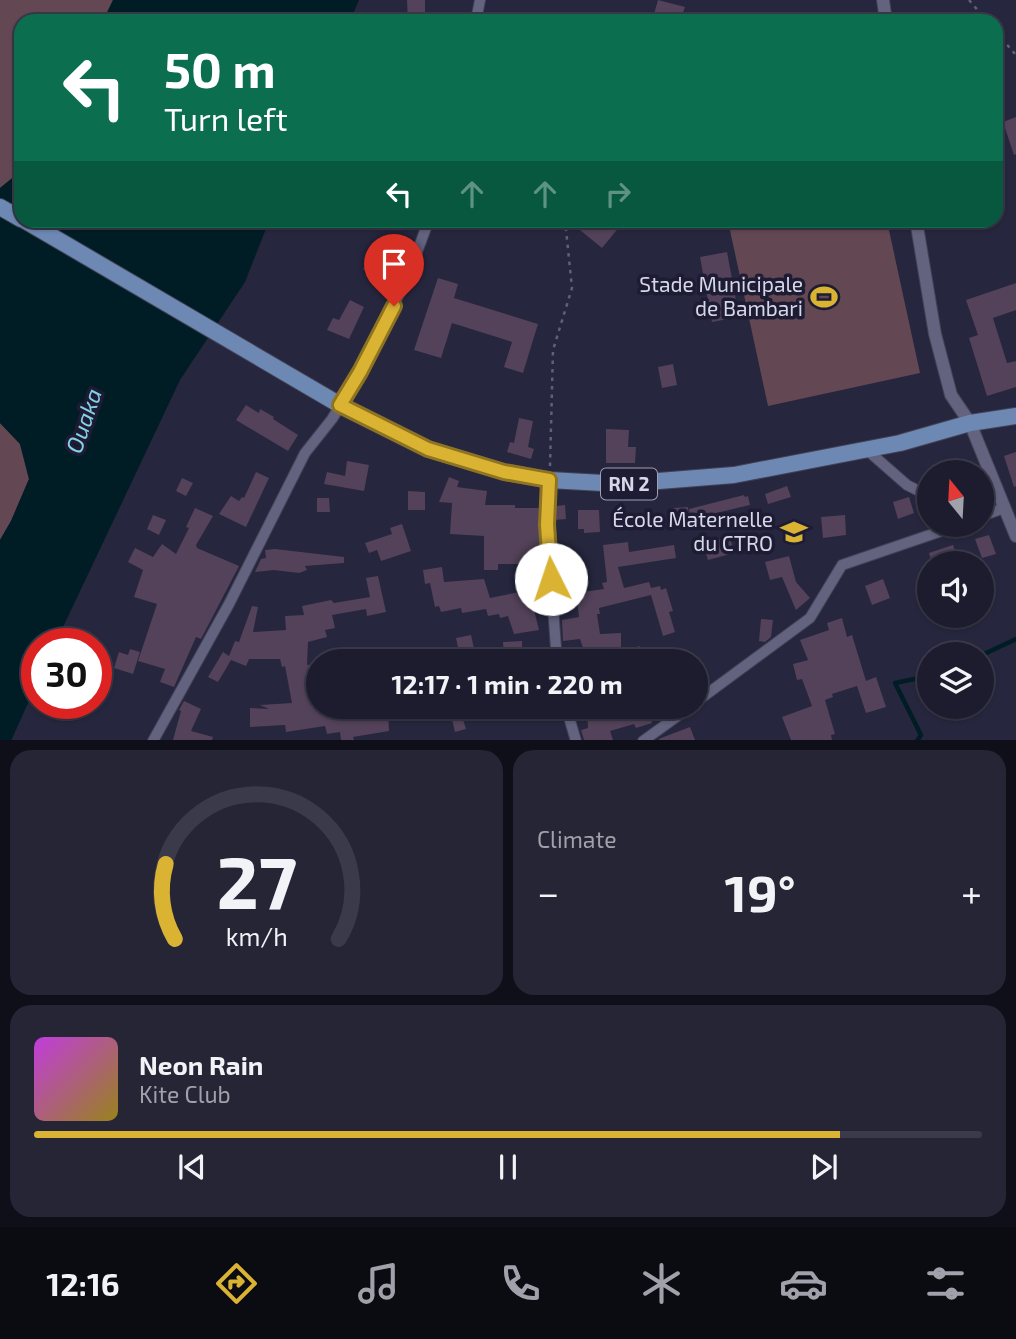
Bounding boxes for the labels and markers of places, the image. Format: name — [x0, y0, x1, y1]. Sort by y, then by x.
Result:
pin — [364, 234, 424, 306]
place label: Stade Municipale de Bambari — [639, 271, 803, 320]
sports icon: Stade Municipale de Bambari — [809, 282, 839, 312]
place label: École Maternelle du CTRO — [612, 506, 773, 555]
school or university icon: École Maternelle du CTRO — [779, 517, 809, 547]

